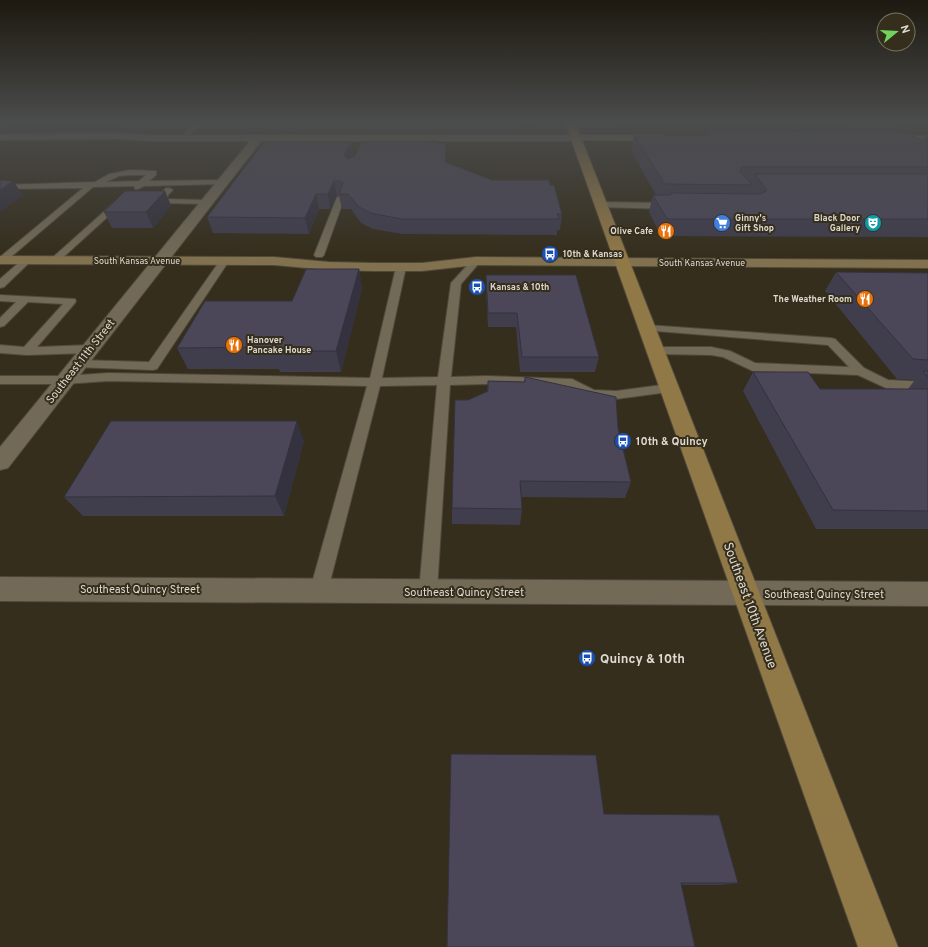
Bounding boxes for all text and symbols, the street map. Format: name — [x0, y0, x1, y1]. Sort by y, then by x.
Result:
north arrow — [876, 12, 916, 52]
text: N — [897, 23, 912, 35]
supermarket icon: Ginny's Gift Shop — [712, 213, 732, 233]
place label: Ginny's Gift Shop — [735, 213, 774, 234]
place label: Black Door Gallery — [814, 213, 860, 234]
theatre icon: Black Door Gallery — [863, 213, 883, 233]
restaurant icon: Olive Cafe — [656, 221, 676, 241]
place label: Olive Cafe — [610, 226, 653, 237]
bus stop icon: 10th & Kansas — [540, 244, 560, 264]
place label: 10th & Kansas — [563, 249, 622, 260]
street label: South Kansas Avenue — [94, 256, 180, 267]
street label: South Kansas Avenue — [659, 258, 745, 269]
bus stop icon: Kansas & 10th — [467, 277, 487, 297]
place label: Kansas & 10th — [490, 282, 549, 293]
restaurant icon: The Weather Room — [855, 289, 875, 309]
place label: The Weather Room — [773, 294, 852, 305]
street label: Southeast 11th Street — [43, 316, 118, 407]
restaurant icon: Hanover Pancake House — [224, 335, 244, 355]
place label: Hanover Pancake House — [247, 335, 311, 356]
bus stop icon: 10th & Quincy — [613, 431, 633, 451]
place label: 10th & Quincy — [636, 435, 708, 449]
street label: Southeast 10th Avenue — [719, 540, 779, 671]
street label: Southeast Quincy Street — [80, 583, 200, 597]
street label: Southeast Quincy Street — [404, 586, 524, 600]
street label: Southeast Quincy Street — [764, 588, 884, 602]
bus stop icon: Quincy & 10th — [577, 648, 597, 668]
place label: Quincy & 10th — [600, 652, 685, 668]

